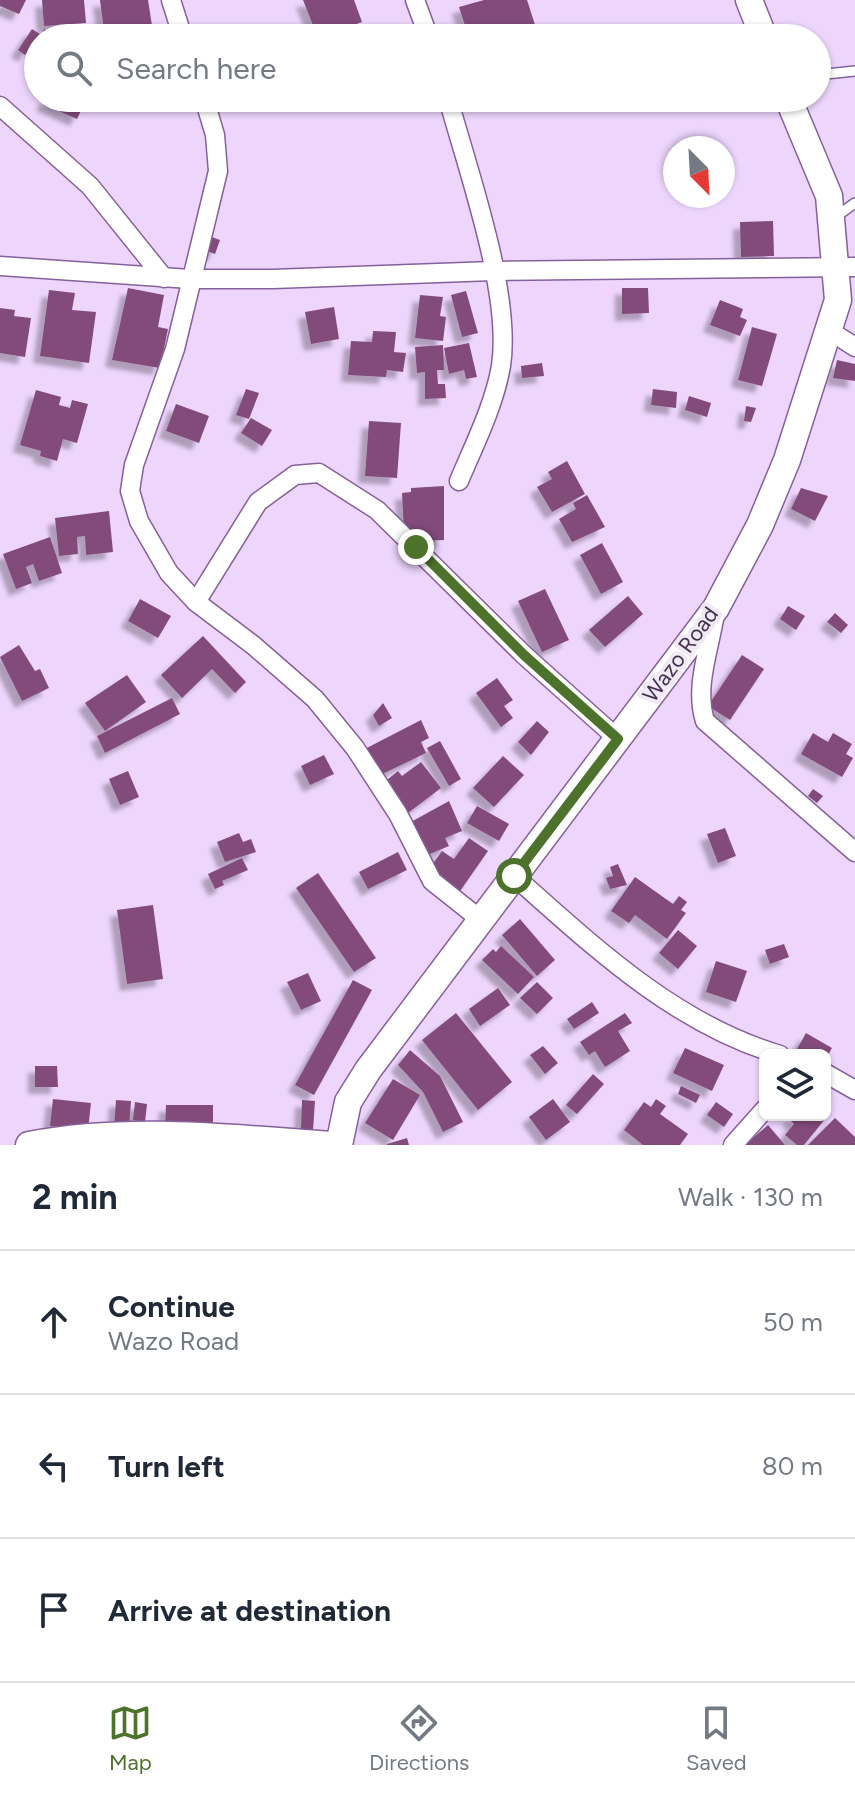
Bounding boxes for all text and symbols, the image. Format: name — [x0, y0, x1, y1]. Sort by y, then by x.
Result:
search box — [24, 24, 831, 112]
icon: search — [52, 46, 96, 90]
text: Search here — [116, 50, 276, 87]
north arrow — [663, 136, 735, 208]
route end — [398, 529, 434, 565]
street label: Wazo Road — [637, 601, 724, 707]
route start — [496, 858, 532, 894]
map controls — [759, 1049, 831, 1121]
button: layers — [759, 1049, 831, 1121]
text: 2 min — [32, 1177, 118, 1218]
text: Walk · 130 m — [678, 1181, 823, 1213]
text: Continue — [108, 1288, 235, 1325]
icon: ahead — [32, 1300, 76, 1344]
text: 50 m — [763, 1306, 823, 1338]
text: Wazo Road — [108, 1325, 239, 1357]
icon: left — [32, 1444, 76, 1488]
text: Turn left — [108, 1448, 225, 1485]
text: 80 m — [762, 1450, 823, 1482]
icon: arrive — [32, 1588, 76, 1632]
text: Arrive at destination — [108, 1592, 391, 1629]
tab: Map — [108, 1701, 152, 1776]
tab: Directions — [369, 1701, 469, 1776]
tab: Saved — [686, 1701, 747, 1776]

